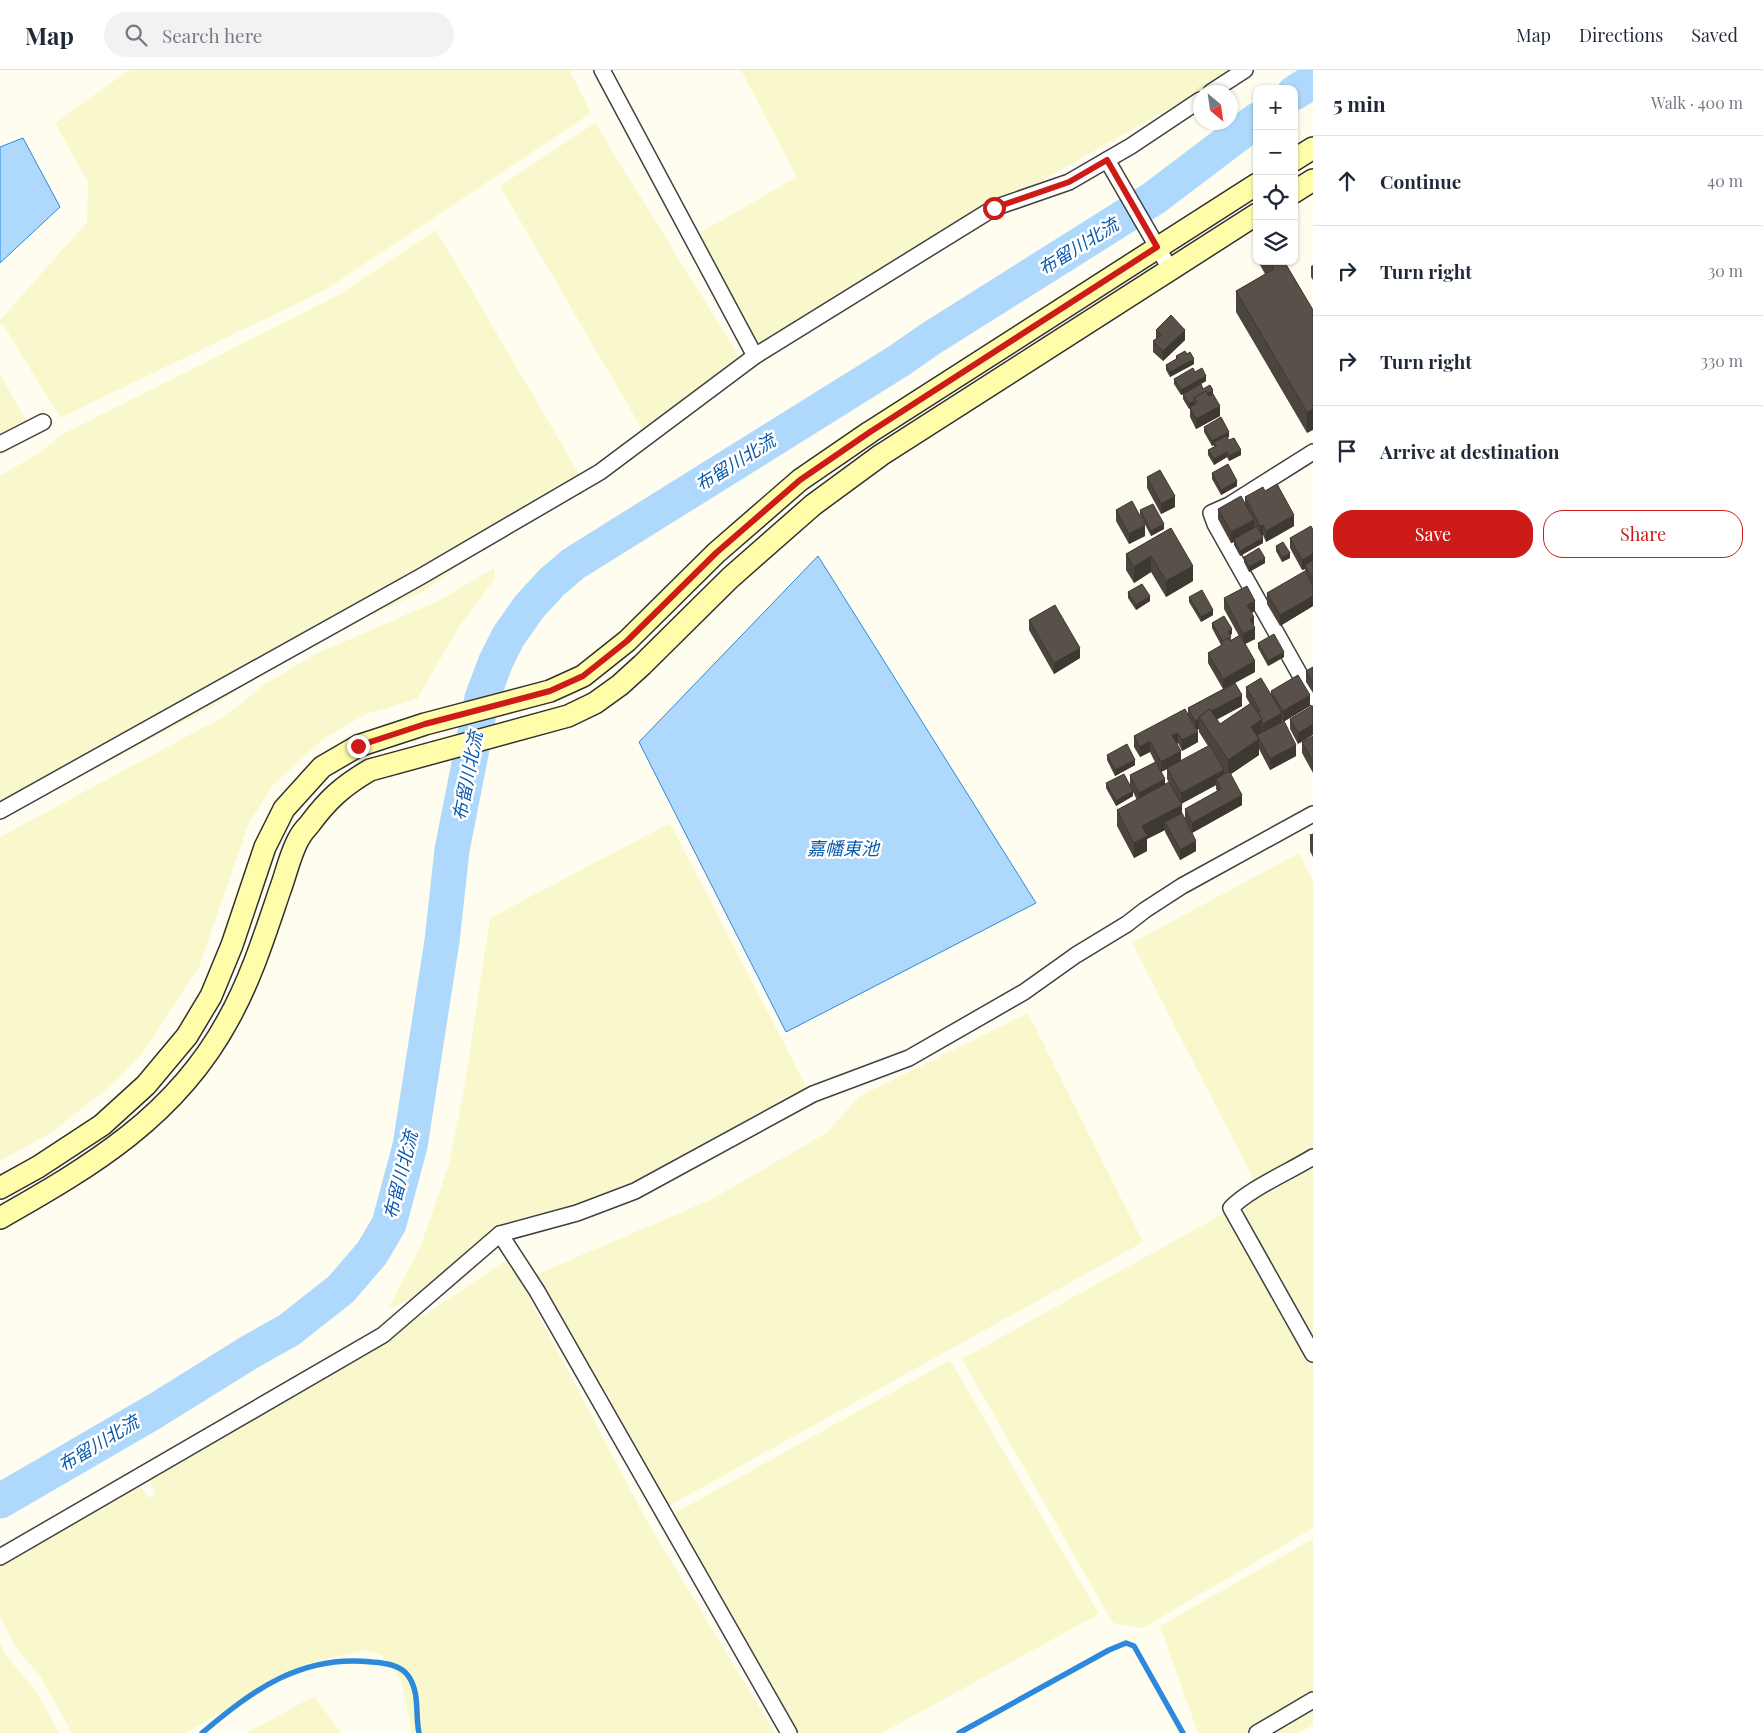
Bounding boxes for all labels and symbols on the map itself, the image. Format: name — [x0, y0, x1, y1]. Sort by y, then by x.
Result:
north arrow — [1193, 85, 1238, 130]
route start — [983, 197, 1006, 220]
water label: 布留川北流 — [1033, 210, 1125, 280]
water label: 布留川北流 — [690, 426, 782, 496]
water label: 布留川北流 — [447, 727, 488, 822]
route end — [347, 735, 370, 758]
water label: 嘉幡東池 — [807, 836, 881, 860]
water label: 布留川北流 — [377, 1126, 423, 1222]
water label: 布留川北流 — [53, 1408, 145, 1476]

